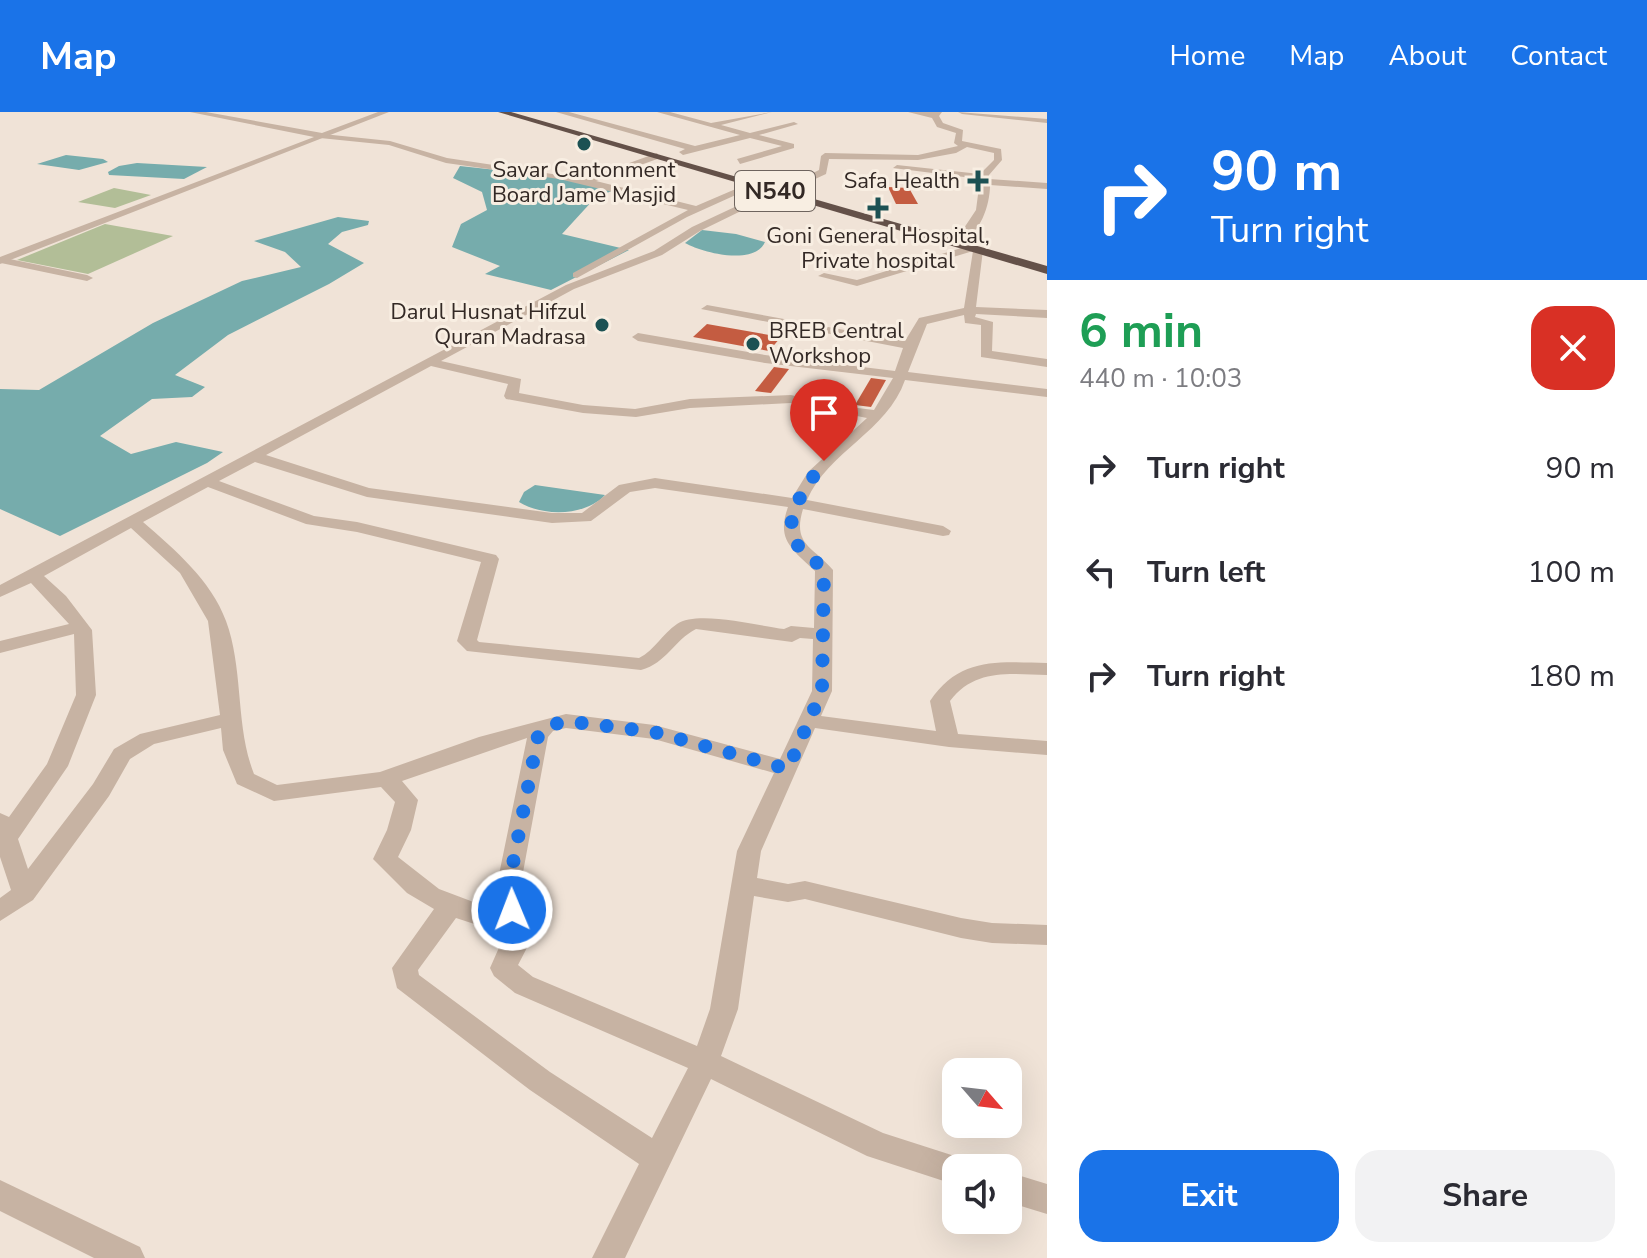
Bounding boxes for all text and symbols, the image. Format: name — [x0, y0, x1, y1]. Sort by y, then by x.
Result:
text: Map — [40, 31, 117, 82]
text: Home — [1170, 37, 1245, 75]
text: Map — [1289, 37, 1344, 75]
text: About — [1388, 37, 1466, 75]
text: Contact — [1510, 37, 1607, 75]
text: 90 m — [1211, 133, 1342, 210]
marker: Savar Cantonment Board Jame Masjid — [575, 135, 593, 153]
icon: right — [1079, 144, 1183, 248]
place label: Savar Cantonment Board Jame Masjid — [492, 155, 676, 210]
place label: Safa Health — [844, 166, 960, 196]
marker: Safa Health — [967, 170, 989, 192]
road number: N540 — [735, 171, 815, 211]
marker: Goni General Hospital, Private hospital — [867, 197, 889, 219]
text: Turn right — [1211, 206, 1368, 255]
place label: Goni General Hospital, Private hospital — [766, 221, 990, 276]
place label: Darul Husnat Hifzul Quran Madrasa — [390, 297, 586, 352]
text: 6 min — [1079, 298, 1203, 364]
button: close — [1531, 306, 1615, 390]
marker: Darul Husnat Hifzul Quran Madrasa — [593, 316, 611, 334]
place label: BREB Central Workshop — [769, 316, 904, 371]
marker: BREB Central Workshop — [744, 335, 762, 353]
text: 440 m · 10:03 — [1079, 361, 1242, 396]
pin — [790, 379, 858, 461]
icon: arrive — [802, 391, 846, 435]
icon: right — [1079, 446, 1123, 490]
text: Turn right — [1147, 448, 1285, 489]
text: 90 m — [1546, 448, 1615, 489]
icon: left — [1079, 550, 1123, 594]
text: Turn left — [1147, 552, 1265, 593]
text: 100 m — [1528, 552, 1615, 593]
icon: right — [1079, 654, 1123, 698]
text: Turn right — [1147, 656, 1285, 697]
text: 180 m — [1528, 656, 1615, 697]
position arrow — [470, 868, 554, 952]
north arrow — [942, 1058, 1022, 1138]
map controls — [942, 1058, 1022, 1234]
button: Exit — [1079, 1150, 1339, 1242]
button: Share — [1355, 1150, 1615, 1242]
button: sound — [942, 1154, 1022, 1234]

